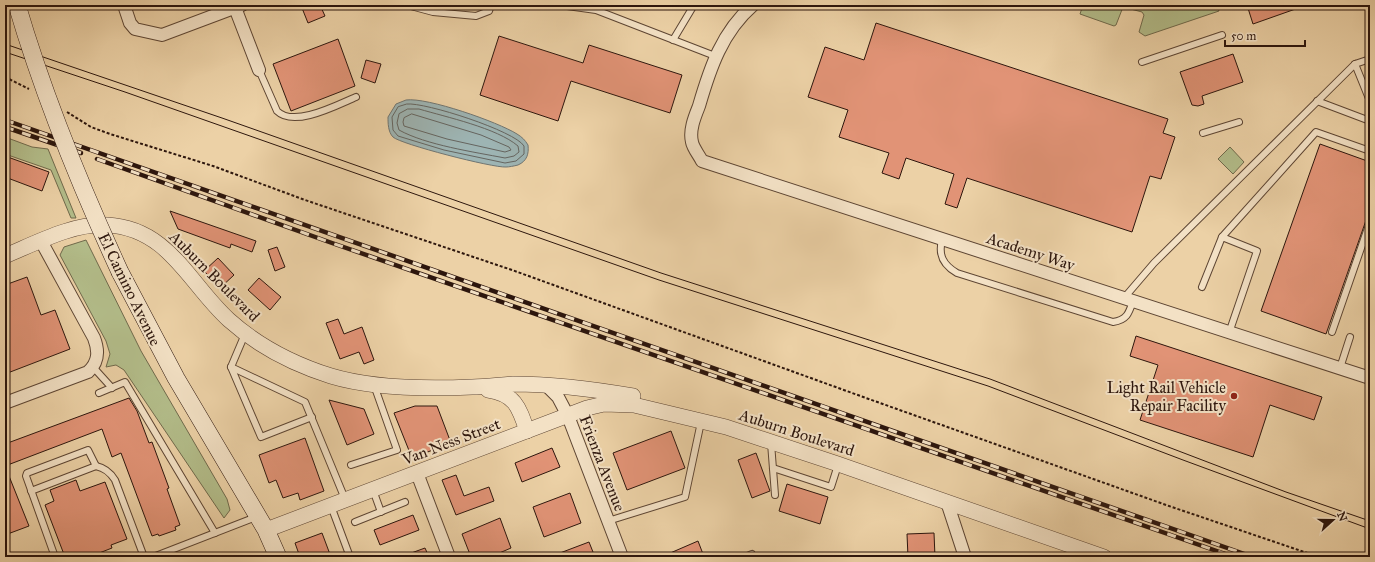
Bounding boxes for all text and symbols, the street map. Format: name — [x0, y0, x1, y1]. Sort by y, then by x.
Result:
scale bar — [1225, 22, 1305, 48]
text: 50 m — [1231, 29, 1256, 43]
street label: Auburn Boulevard — [165, 227, 264, 325]
street label: Academy Way — [983, 228, 1078, 275]
street label: El Camino Avenue — [94, 230, 165, 349]
place label: Light Rail Vehicle Repair Facility — [1107, 378, 1227, 415]
marker: Light Rail Vehicle Repair Facility — [1229, 391, 1239, 401]
street label: Auburn Boulevard — [736, 405, 857, 460]
street label: Frienza Avenue — [575, 412, 630, 514]
street label: Van Ness Street — [398, 414, 503, 469]
north arrow — [1313, 500, 1353, 540]
text: N — [1334, 510, 1350, 524]

